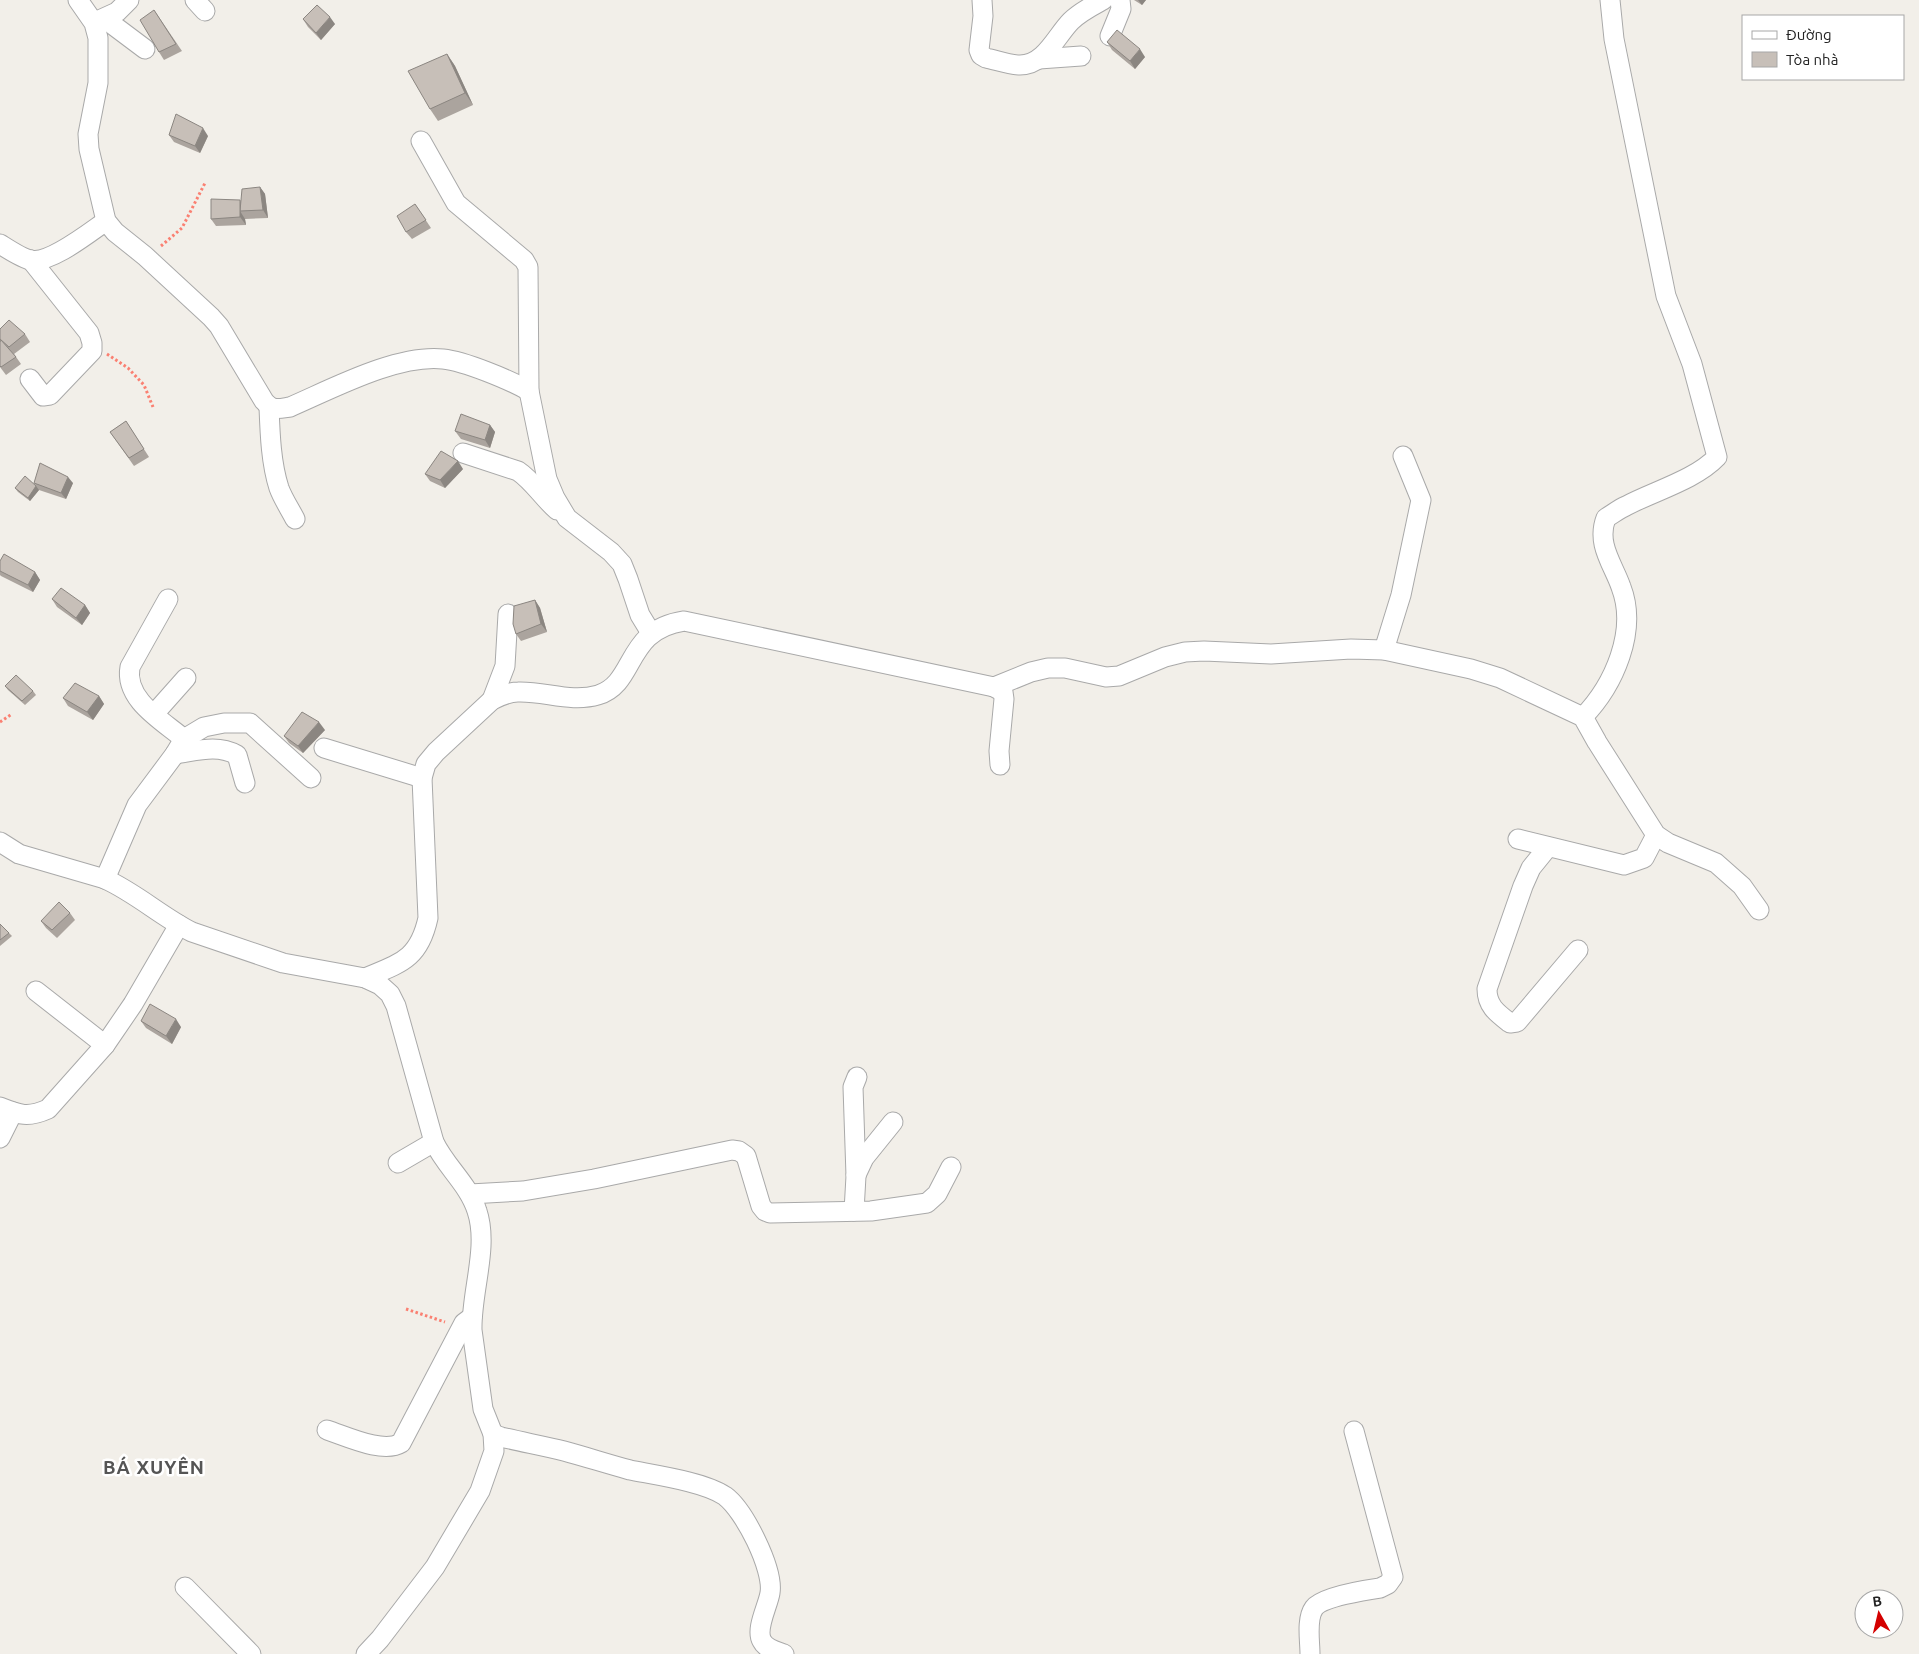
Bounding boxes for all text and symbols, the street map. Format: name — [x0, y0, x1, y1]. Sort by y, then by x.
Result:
legend — [1742, 15, 1904, 80]
text: Đường — [1786, 26, 1832, 43]
text: Tòa nhà — [1786, 51, 1838, 68]
district label: BÁ XUYÊN — [103, 1456, 205, 1478]
north arrow — [1854, 1589, 1904, 1639]
text: B — [1871, 1593, 1883, 1610]

